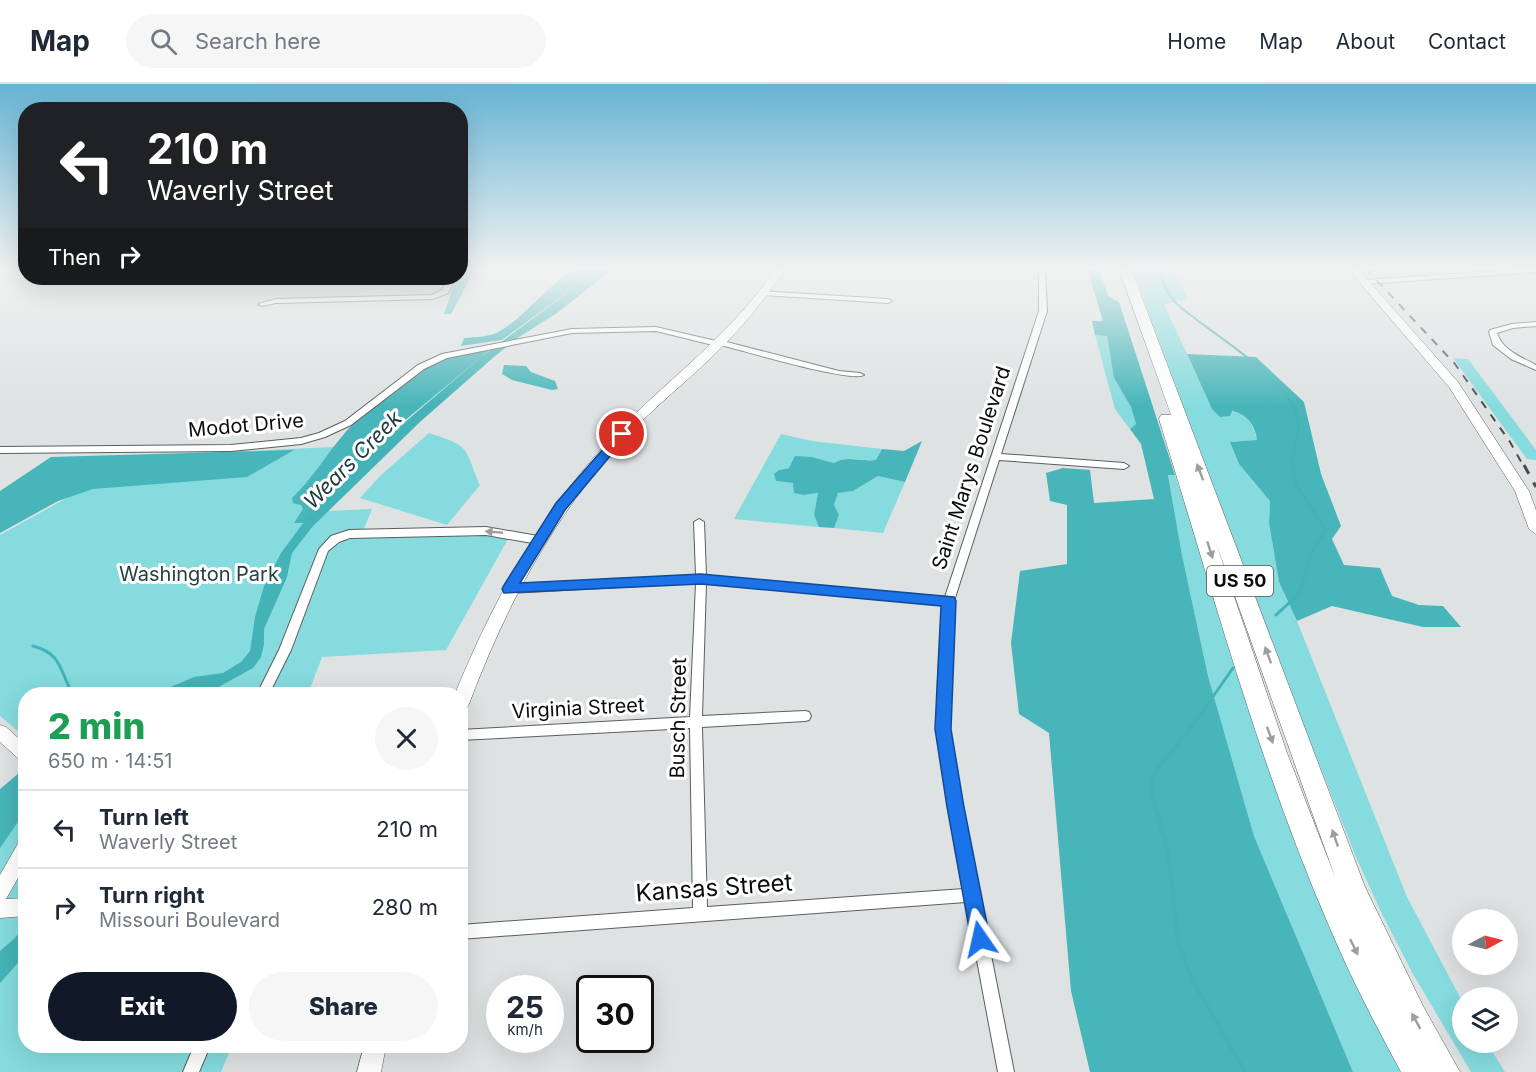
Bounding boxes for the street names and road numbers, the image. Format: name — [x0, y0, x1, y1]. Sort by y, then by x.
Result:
street label: Saint Marys Boulevard — [927, 363, 1015, 573]
street label: Modot Drive — [187, 408, 305, 442]
road number: US 50 — [1207, 566, 1273, 596]
street label: Busch Street — [665, 657, 691, 779]
street label: Virginia Street — [511, 693, 645, 723]
street label: Kansas Street — [635, 868, 793, 907]

